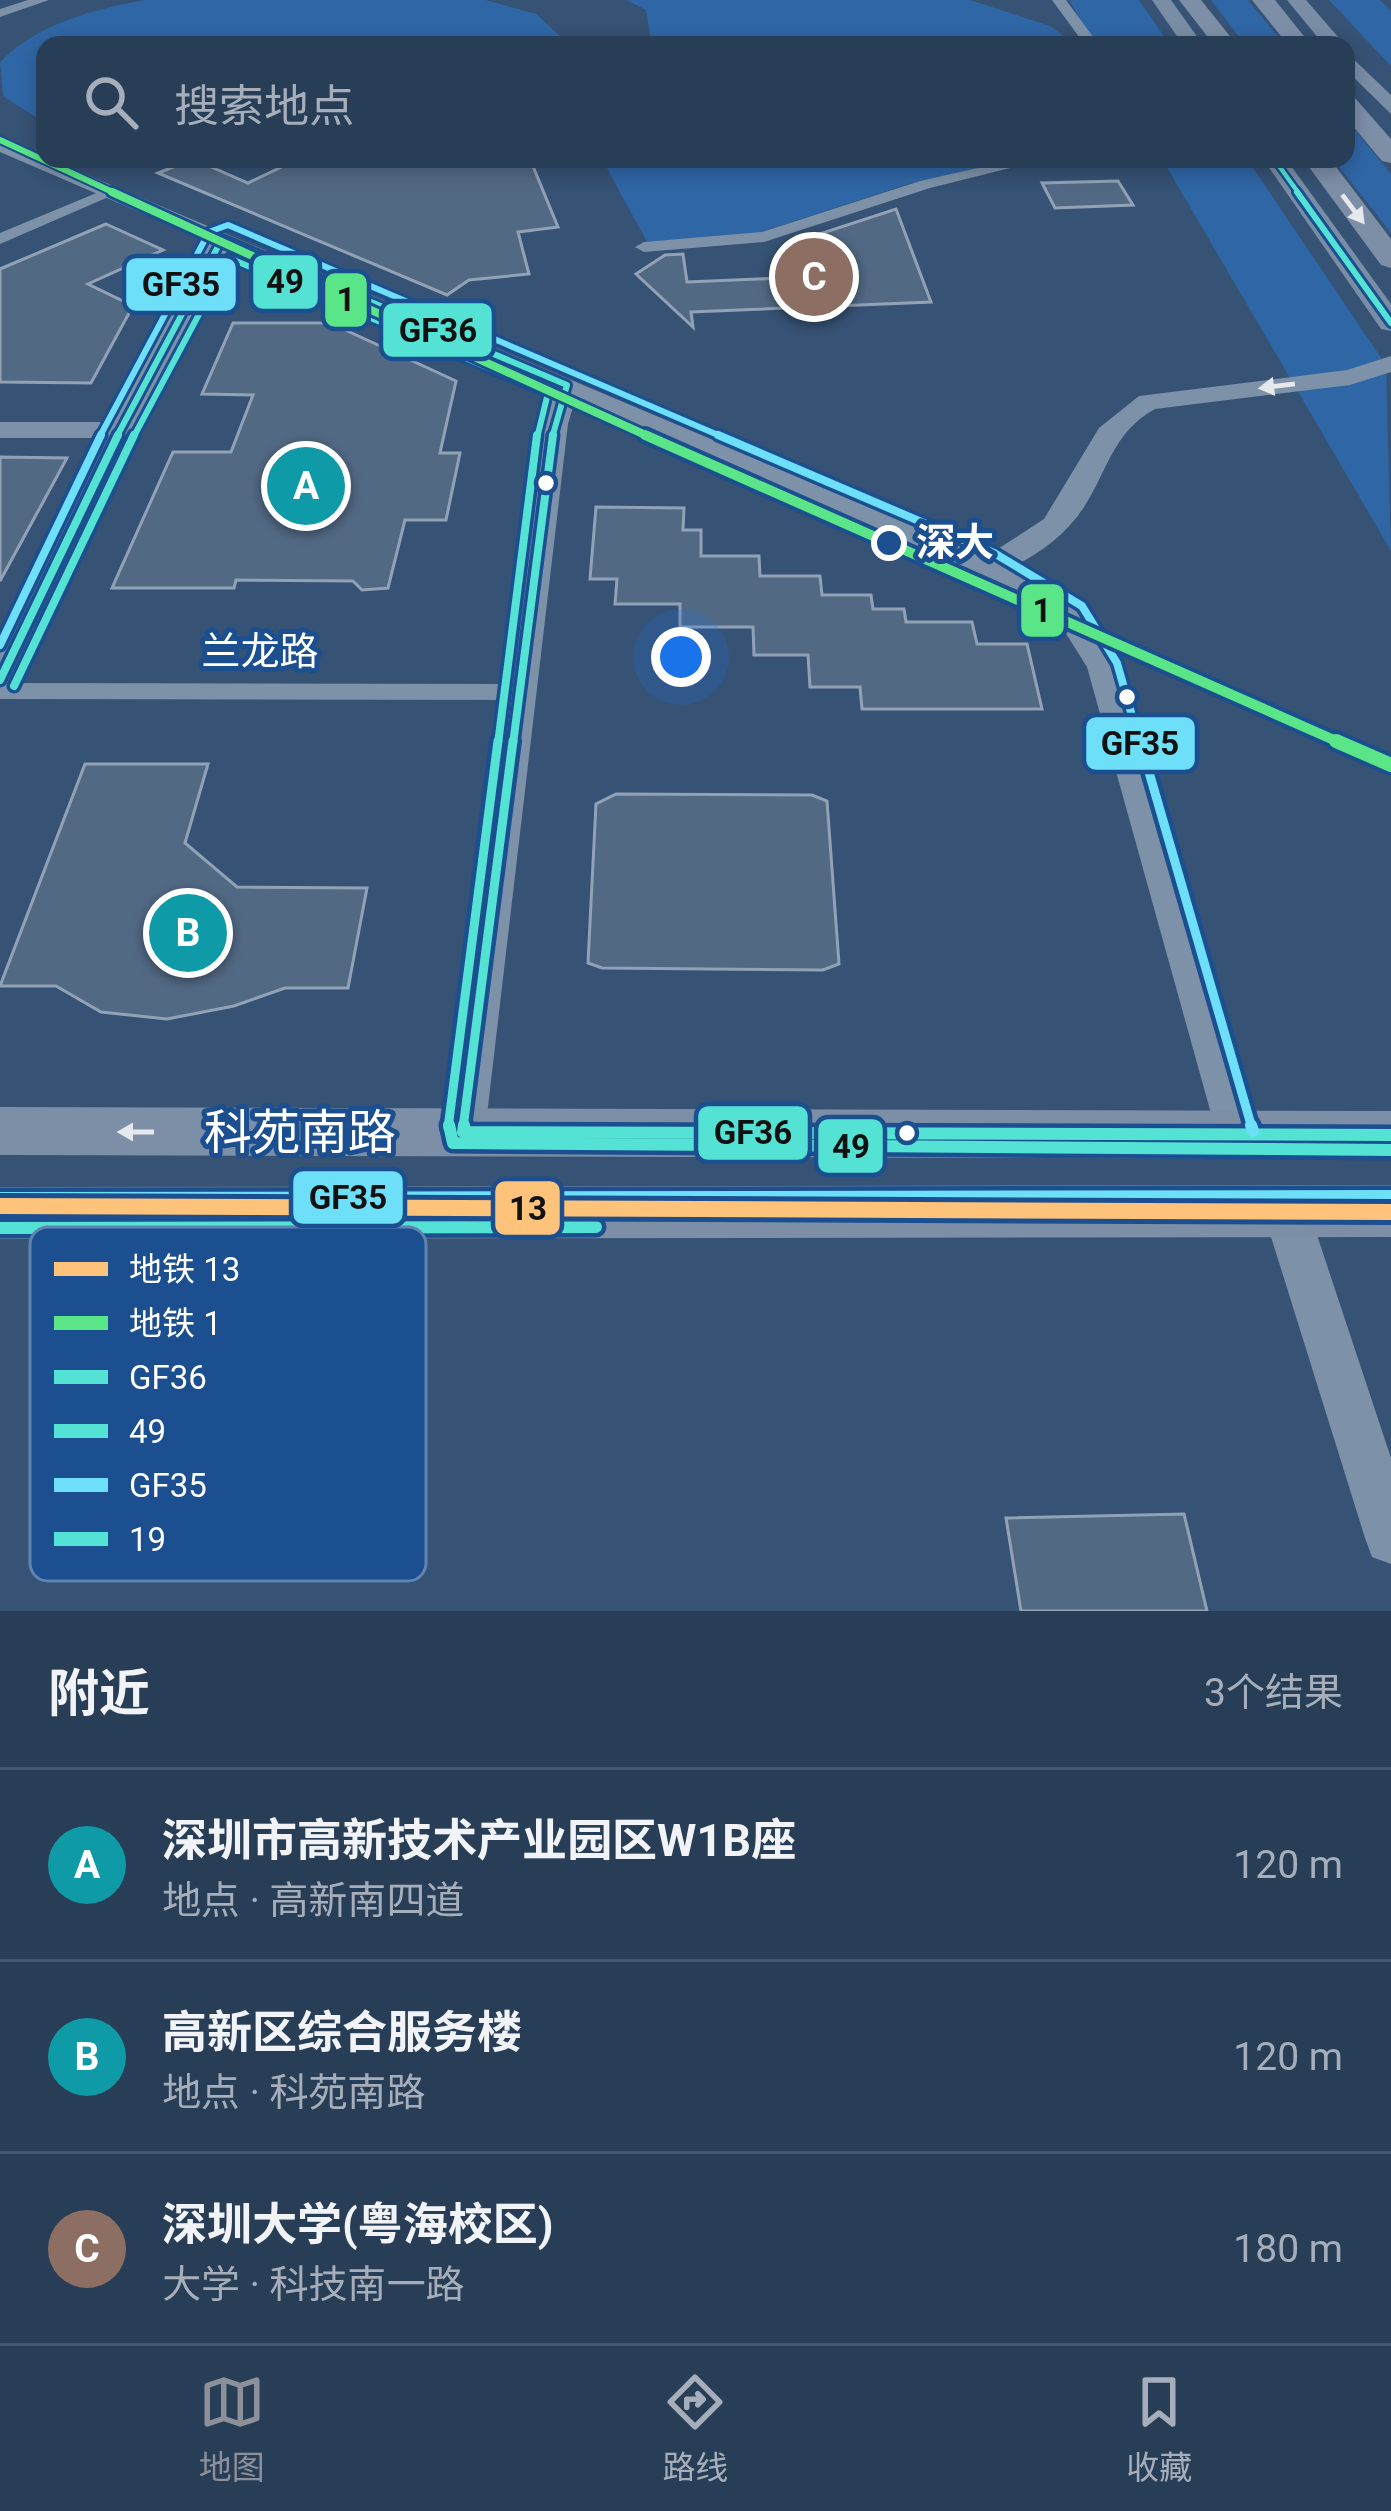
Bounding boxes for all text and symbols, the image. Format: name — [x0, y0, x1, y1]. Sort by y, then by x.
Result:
search box — [36, 36, 1355, 168]
icon: search — [78, 69, 144, 135]
text: 搜索地点 — [174, 80, 354, 133]
one-way arrow — [1341, 193, 1365, 225]
pin: C — [775, 232, 853, 322]
line badge: 49 — [251, 253, 320, 311]
line badge: GF35 — [124, 256, 238, 313]
text: 49 — [266, 262, 304, 301]
text: GF35 — [142, 265, 220, 304]
line badge: 1 — [323, 271, 369, 329]
text: 1 — [337, 280, 355, 319]
line badge: GF36 — [381, 301, 494, 359]
text: GF36 — [399, 311, 477, 350]
one-way arrow — [1257, 377, 1295, 396]
pin: A — [267, 441, 345, 531]
unlabelled marker — [535, 472, 557, 494]
place label: 深大 — [916, 520, 994, 566]
marker: 深大 — [873, 527, 905, 559]
line badge: 1 — [1019, 582, 1066, 639]
text: 1 — [1033, 591, 1051, 630]
your location — [651, 627, 711, 687]
street label: 兰龙路 — [201, 629, 319, 675]
unlabelled marker — [1116, 686, 1138, 708]
line badge: GF35 — [1084, 715, 1197, 772]
text: GF35 — [1101, 724, 1179, 763]
pin: B — [149, 888, 227, 978]
street label: 科苑南路 — [204, 1104, 396, 1161]
line badge: GF36 — [696, 1104, 810, 1162]
text: GF36 — [714, 1113, 792, 1152]
line badge: 49 — [816, 1117, 885, 1175]
one-way arrow — [116, 1122, 154, 1142]
unlabelled marker — [896, 1122, 918, 1144]
text: 49 — [832, 1127, 870, 1166]
line badge: GF35 — [291, 1169, 405, 1226]
text: GF35 — [309, 1178, 387, 1217]
line badge: 13 — [493, 1179, 562, 1237]
text: 13 — [509, 1189, 547, 1228]
legend — [30, 1227, 426, 1581]
text: 地铁 13 — [129, 1250, 240, 1289]
text: 地铁 1 — [129, 1304, 222, 1343]
text: GF36 — [129, 1358, 207, 1397]
text: 49 — [129, 1412, 166, 1451]
text: GF35 — [129, 1466, 207, 1505]
text: 19 — [129, 1520, 166, 1559]
text: 附近 — [48, 1664, 150, 1723]
text: 3个结果 — [1204, 1670, 1343, 1716]
text: 深圳市高新技术产业园区W1B座 — [162, 1814, 796, 1867]
text: A — [74, 1842, 100, 1888]
text: 120 m — [1233, 1842, 1343, 1888]
text: 地点 · 高新南四道 — [162, 1878, 465, 1924]
text: 高新区综合服务楼 — [162, 2006, 522, 2059]
text: B — [75, 2034, 99, 2080]
text: 120 m — [1233, 2034, 1343, 2080]
text: 地点 · 科苑南路 — [162, 2070, 426, 2116]
text: 深圳大学(粤海校区) — [162, 2198, 554, 2251]
text: C — [74, 2226, 100, 2272]
text: 180 m — [1233, 2226, 1343, 2272]
text: 大学 · 科技南一路 — [162, 2262, 465, 2308]
tab: 地图 — [199, 2369, 265, 2489]
tab: 路线 — [662, 2369, 728, 2489]
tab: 收藏 — [1126, 2369, 1192, 2489]

